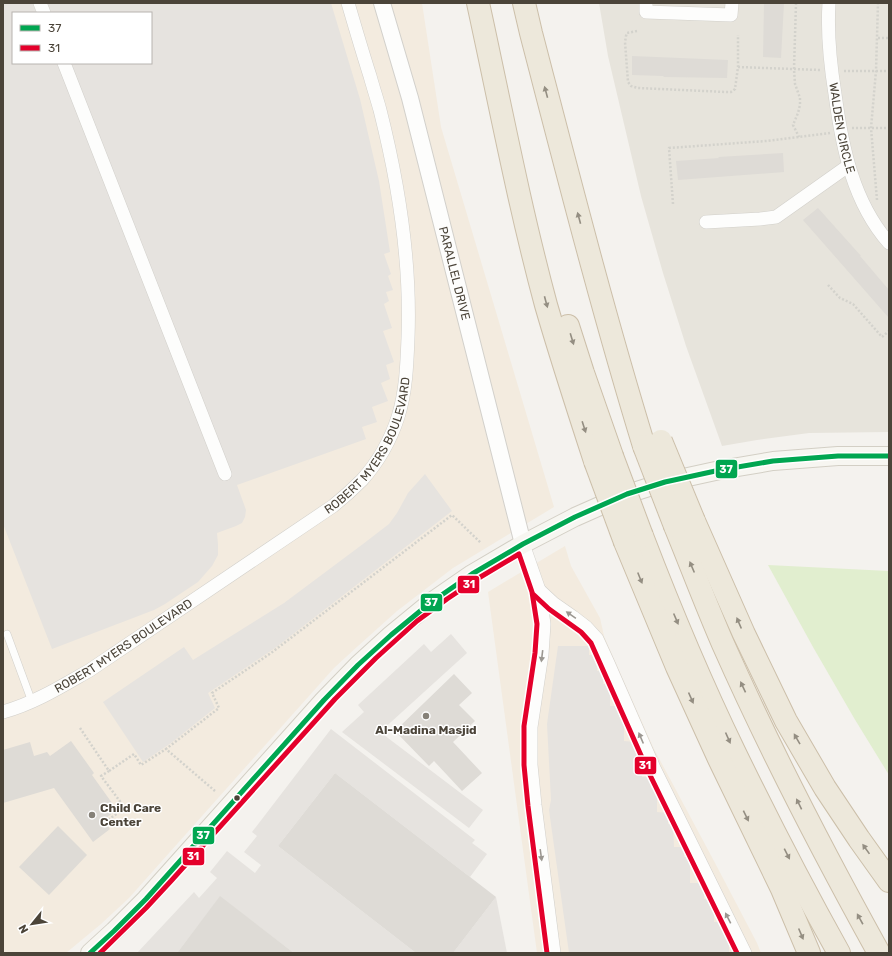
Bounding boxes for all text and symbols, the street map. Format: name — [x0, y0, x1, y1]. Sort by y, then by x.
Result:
legend — [12, 12, 152, 64]
text: 37 — [48, 21, 61, 35]
text: 31 — [48, 41, 60, 55]
street label: WALDEN CIRCLE — [826, 82, 858, 175]
one-way arrow — [543, 86, 549, 99]
one-way arrow — [576, 212, 582, 224]
street label: PARALLEL DRIVE — [436, 225, 473, 322]
one-way arrow — [543, 297, 549, 309]
one-way arrow — [569, 333, 575, 345]
street label: ROBERT MYERS BOULEVARD — [322, 376, 413, 517]
one-way arrow — [581, 421, 587, 433]
line badge: 37 — [715, 459, 738, 479]
text: 37 — [719, 463, 733, 476]
one-way arrow — [688, 561, 694, 573]
one-way arrow — [637, 573, 643, 584]
line badge: 31 — [457, 575, 480, 594]
text: 31 — [463, 578, 475, 591]
line badge: 37 — [420, 593, 443, 612]
street label: ROBERT MYERS BOULEVARD — [52, 596, 195, 696]
text: 37 — [424, 596, 438, 609]
one-way arrow — [565, 611, 576, 619]
one-way arrow — [673, 614, 679, 626]
one-way arrow — [736, 618, 742, 629]
one-way arrow — [539, 650, 545, 662]
one-way arrow — [740, 681, 746, 692]
one-way arrow — [688, 692, 694, 703]
marker: Al-Madina Masjid — [421, 711, 431, 721]
place label: Al-Madina Masjid — [375, 723, 477, 737]
one-way arrow — [638, 731, 644, 743]
one-way arrow — [726, 733, 732, 745]
one-way arrow — [794, 734, 801, 745]
line badge: 31 — [634, 756, 657, 775]
text: 31 — [639, 759, 651, 772]
unlabelled marker — [232, 793, 242, 803]
one-way arrow — [796, 798, 802, 810]
place label: Child Care Center — [100, 801, 161, 829]
marker: Child Care Center — [87, 810, 97, 820]
one-way arrow — [743, 810, 749, 821]
line badge: 37 — [192, 826, 215, 845]
text: 37 — [196, 829, 210, 842]
one-way arrow — [862, 844, 871, 855]
line badge: 31 — [182, 847, 205, 866]
one-way arrow — [538, 849, 545, 861]
one-way arrow — [783, 849, 790, 860]
text: 31 — [187, 850, 199, 863]
north arrow — [12, 904, 52, 944]
one-way arrow — [725, 912, 731, 924]
one-way arrow — [856, 913, 863, 925]
text: N — [16, 922, 31, 935]
one-way arrow — [798, 928, 804, 940]

